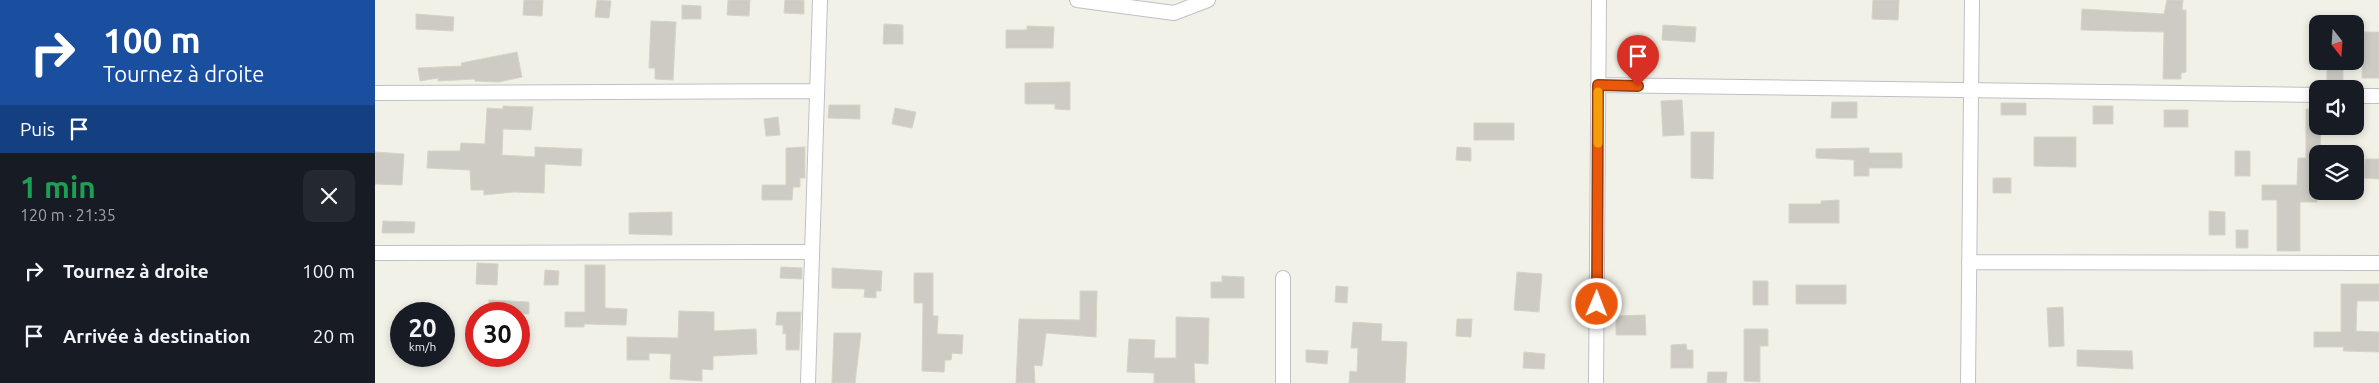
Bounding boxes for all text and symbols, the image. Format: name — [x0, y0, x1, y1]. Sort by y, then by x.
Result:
north arrow — [2309, 15, 2364, 70]
map controls — [2309, 15, 2364, 200]
icon: right — [20, 20, 85, 85]
text: 100 m — [103, 20, 201, 60]
pin — [1617, 35, 1659, 86]
icon: arrive — [1624, 42, 1652, 70]
text: Tournez à droite — [103, 61, 264, 86]
button: sound — [2309, 80, 2364, 135]
icon: arrive — [65, 115, 93, 143]
text: Puis — [20, 118, 55, 140]
button: layers — [2309, 145, 2364, 200]
text: 1 min — [20, 170, 96, 204]
button: close — [303, 170, 355, 222]
text: 120 m · 21:35 — [20, 206, 116, 224]
icon: right — [20, 257, 48, 285]
text: Tournez à droite — [63, 260, 209, 282]
text: 100 m — [302, 260, 355, 282]
position arrow — [1570, 277, 1622, 329]
speed limit sign: 30 — [465, 302, 530, 367]
text: 20 — [408, 314, 437, 342]
icon: arrive — [20, 322, 48, 350]
text: Arrivée à destination — [63, 325, 250, 347]
text: 20 m — [313, 325, 355, 347]
text: km/h — [409, 340, 436, 353]

